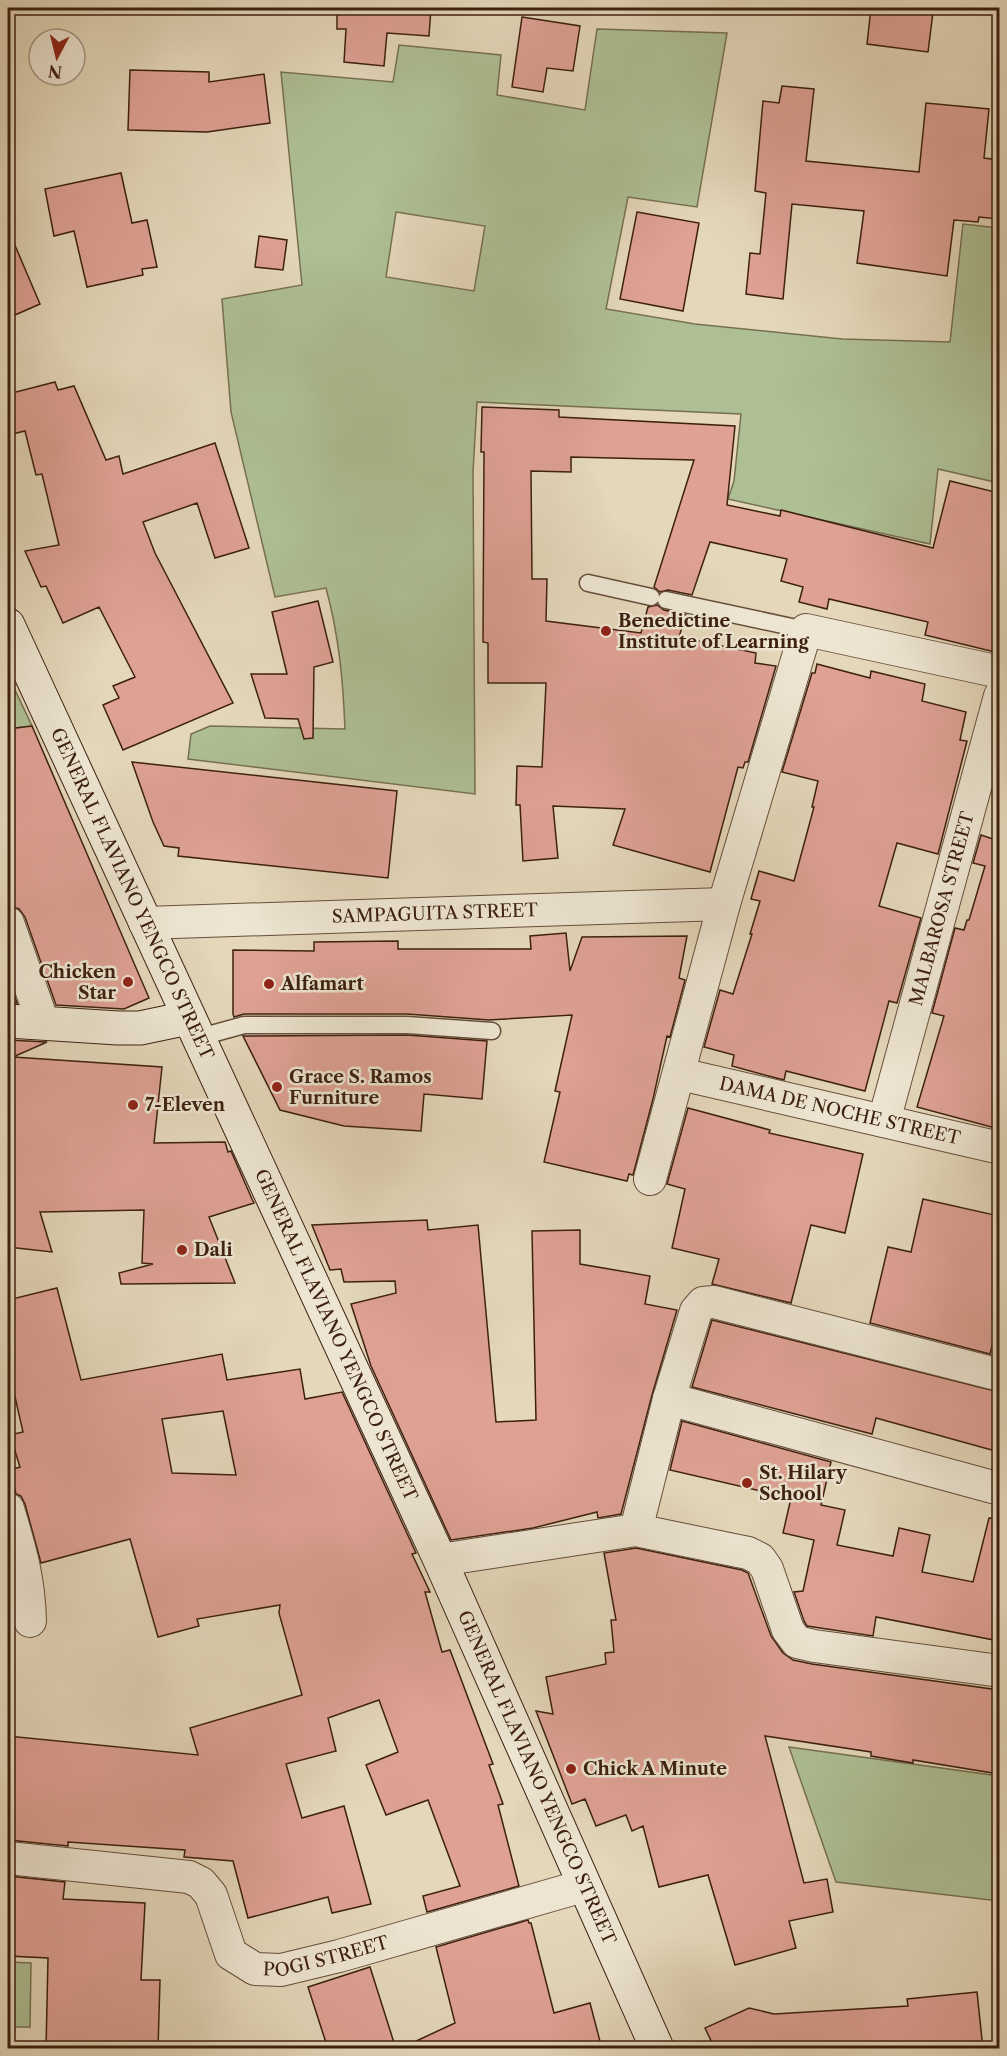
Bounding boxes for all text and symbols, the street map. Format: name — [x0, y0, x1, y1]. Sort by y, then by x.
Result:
north arrow — [27, 27, 87, 87]
text: N — [47, 61, 63, 83]
place label: Benedictine Institute of Learning — [618, 610, 809, 653]
marker: Benedictine Institute of Learning — [599, 624, 613, 638]
street label: GENERAL FLAVIANO YENGCO STREET — [46, 724, 218, 1064]
street label: MALBAROSA STREET — [905, 809, 979, 1008]
street label: SAMPAGUITA STREET — [331, 899, 539, 928]
place label: Chicken Star — [38, 961, 117, 1004]
place label: Alfamart — [280, 973, 364, 995]
marker: Chicken Star — [121, 975, 135, 989]
marker: Alfamart — [262, 977, 276, 991]
place label: Grace S. Ramos Furniture — [289, 1066, 432, 1109]
street label: DAMA DE NOCHE STREET — [717, 1072, 963, 1150]
marker: Grace S. Ramos Furniture — [270, 1080, 284, 1094]
place label: 7-Eleven — [145, 1094, 226, 1116]
marker: 7-Eleven — [126, 1098, 140, 1112]
street label: GENERAL FLAVIANO YENGCO STREET — [250, 1166, 422, 1505]
place label: Dali — [194, 1239, 233, 1261]
marker: Dali — [175, 1243, 189, 1257]
place label: St. Hilary School — [759, 1462, 848, 1505]
marker: St. Hilary School — [740, 1476, 754, 1490]
street label: GENERAL FLAVIANO YENGCO STREET — [453, 1607, 621, 1948]
place label: Chick A Minute — [583, 1758, 727, 1780]
marker: Chick A Minute — [564, 1762, 578, 1776]
street label: POGI STREET — [263, 1931, 392, 1982]

